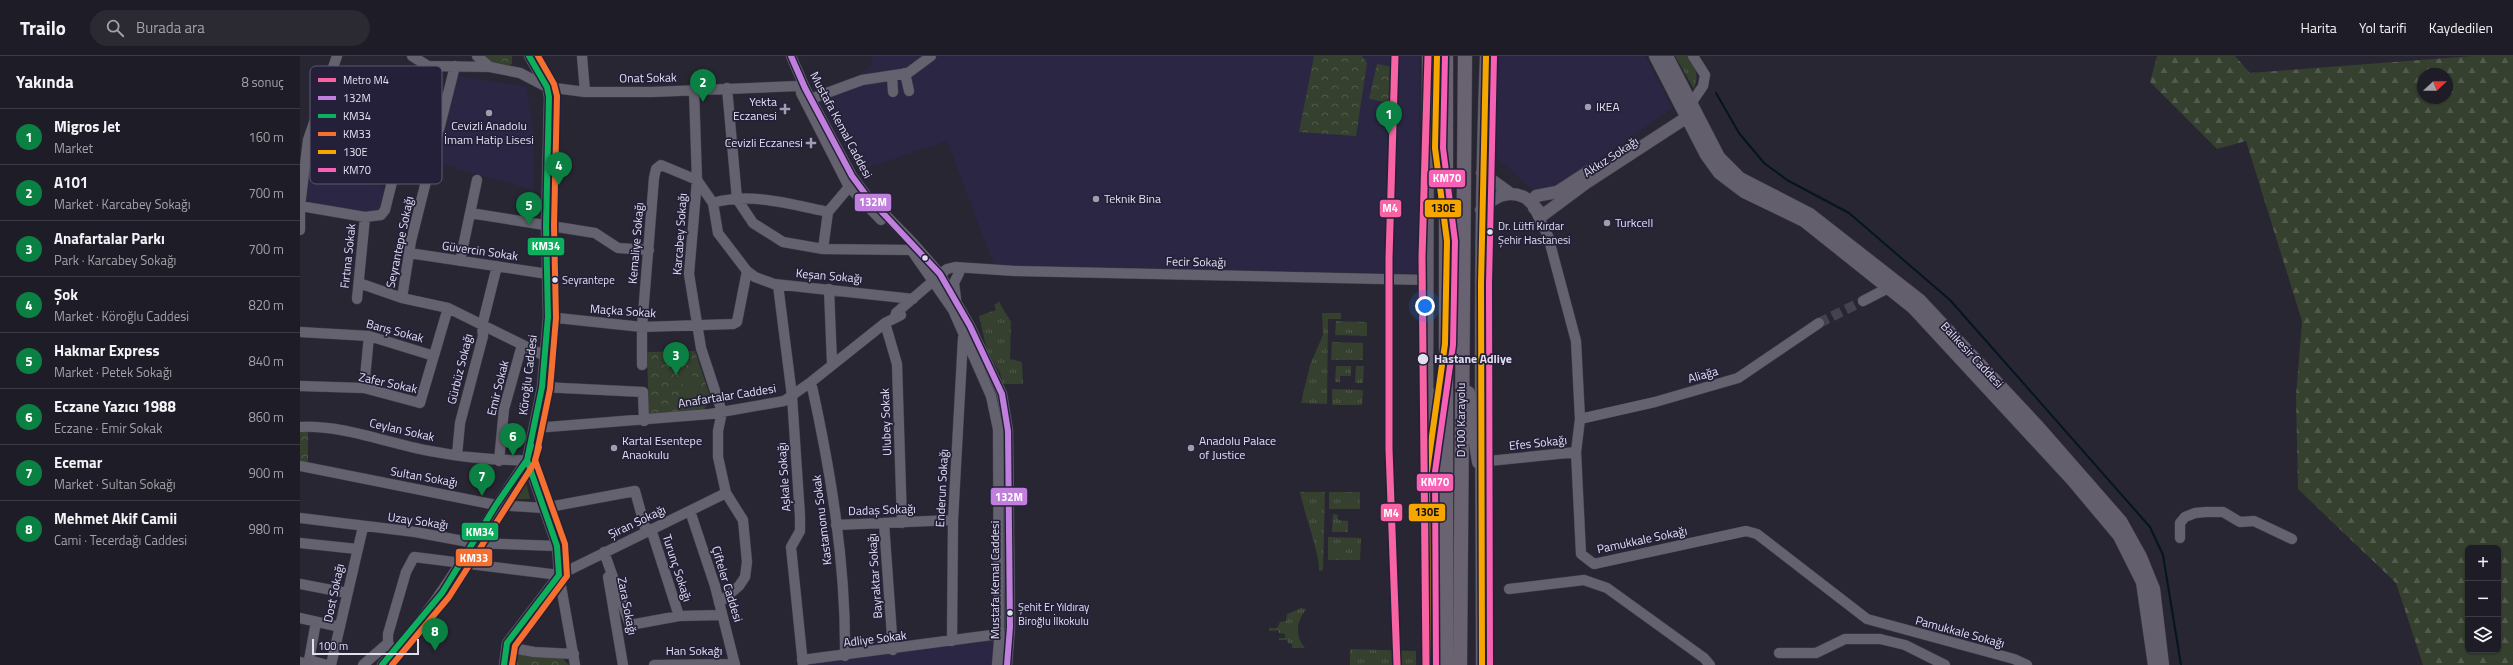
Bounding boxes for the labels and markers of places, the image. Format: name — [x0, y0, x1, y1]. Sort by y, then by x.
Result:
pin: 2 — [690, 69, 716, 102]
place label: Yekta Eczanesi — [733, 92, 777, 125]
place label: IKEA — [1596, 97, 1620, 116]
pin: 1 — [1376, 101, 1402, 134]
marker: IKEA — [1583, 102, 1593, 112]
marker: Yekta Eczanesi — [780, 104, 790, 114]
marker: Cevizli Anadolu İmam Hatip Lisesi — [484, 108, 494, 118]
place label: Cevizli Anadolu İmam Hatip Lisesi — [444, 116, 534, 149]
place label: Cevizli Eczanesi — [725, 133, 803, 152]
marker: Cevizli Eczanesi — [806, 138, 816, 148]
pin: 4 — [546, 152, 572, 185]
place label: Teknik Bina — [1104, 189, 1161, 208]
pin: 5 — [516, 192, 542, 225]
marker: Teknik Bina — [1091, 194, 1101, 204]
place label: Turkcell — [1615, 213, 1653, 232]
place label: Dr. Lütfi Kırdar Şehir Hastanesi — [1498, 218, 1570, 248]
marker: Turkcell — [1602, 218, 1612, 228]
marker: Dr. Lütfi Kırdar Şehir Hastanesi — [1485, 227, 1495, 237]
unlabelled marker — [920, 253, 930, 263]
place label: Seyrantepe — [562, 272, 615, 288]
marker: Seyrantepe — [550, 275, 560, 285]
pin: 3 — [663, 342, 689, 375]
place label: Hastane Adliye — [1434, 349, 1512, 368]
marker: Hastane Adliye — [1416, 352, 1430, 366]
pin: 6 — [500, 423, 526, 456]
place label: Kartal Esentepe Anaokulu — [622, 431, 702, 464]
place label: Anadolu Palace of Justice — [1199, 431, 1276, 464]
marker: Kartal Esentepe Anaokulu — [609, 443, 619, 453]
marker: Anadolu Palace of Justice — [1186, 443, 1196, 453]
pin: 7 — [469, 463, 495, 496]
place label: Şehit Er Yıldıray Biroğlu İlkokulu — [1018, 599, 1090, 629]
marker: Şehit Er Yıldıray Biroğlu İlkokulu — [1005, 608, 1015, 618]
pin: 8 — [422, 618, 448, 651]

